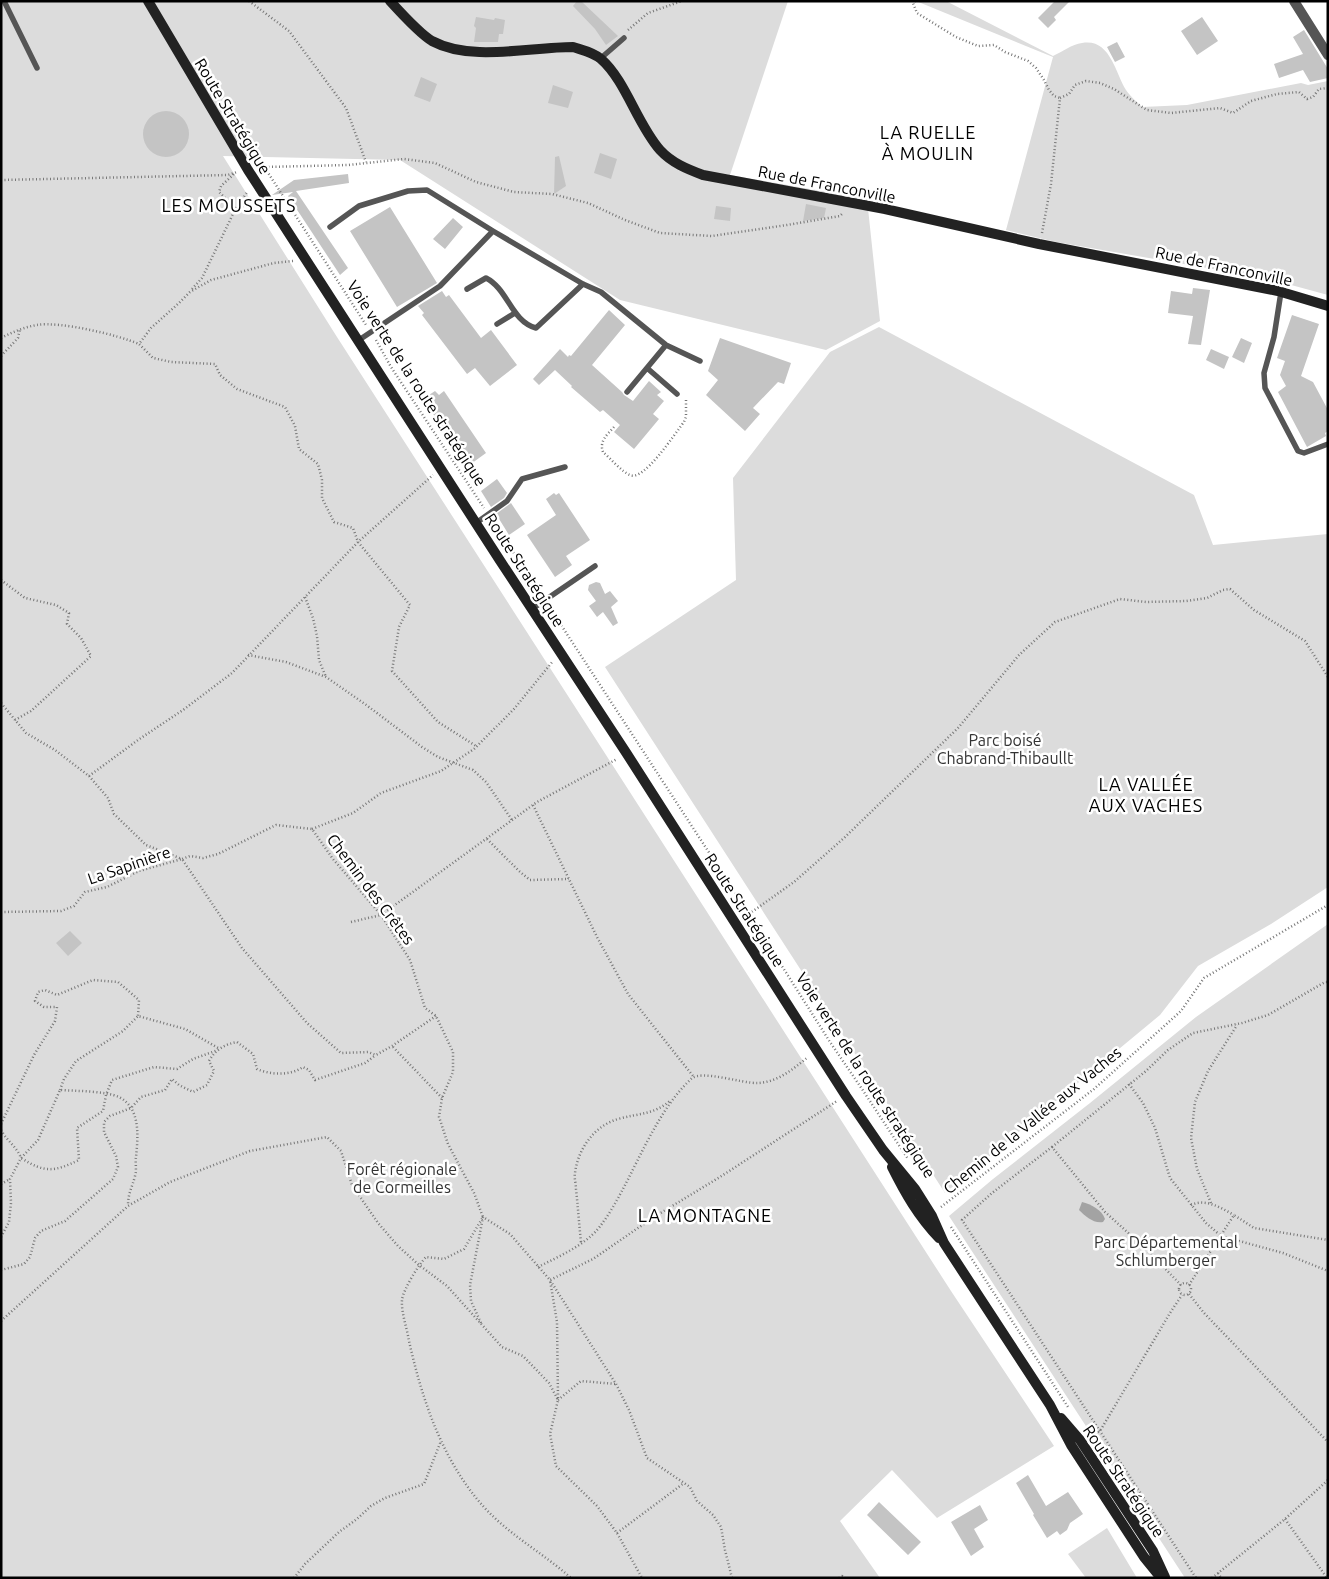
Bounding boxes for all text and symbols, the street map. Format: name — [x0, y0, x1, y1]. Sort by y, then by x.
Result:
street label: Route Stratégique — [191, 55, 275, 177]
district label: LA RUELLE À MOULIN — [880, 122, 976, 163]
street label: Rue de Franconville — [757, 162, 897, 206]
district label: LES MOUSSETS — [161, 195, 297, 215]
street label: Rue de Franconville — [1154, 243, 1294, 289]
street label: Voie verte de la route stratégique — [344, 277, 490, 489]
street label: Route Stratégique — [482, 510, 568, 630]
park label: Parc boisé Chabrand-Thibaullt — [937, 731, 1074, 767]
district label: LA VALLÉE AUX VACHES — [1089, 773, 1203, 815]
street label: Chemin des Crêtes — [324, 830, 418, 948]
street label: La Sapinière — [85, 842, 173, 888]
street label: Route Stratégique — [702, 850, 788, 970]
street label: Voie verte de la route stratégique — [793, 969, 939, 1181]
street label: Chemin de la Vallée aux Vaches — [939, 1043, 1125, 1197]
park label: Forêt régionale de Cormeilles — [347, 1160, 457, 1196]
district label: LA MONTAGNE — [638, 1205, 772, 1225]
park label: Parc Départemental Schlumberger — [1094, 1233, 1238, 1269]
street label: Route Stratégique — [1080, 1421, 1168, 1541]

